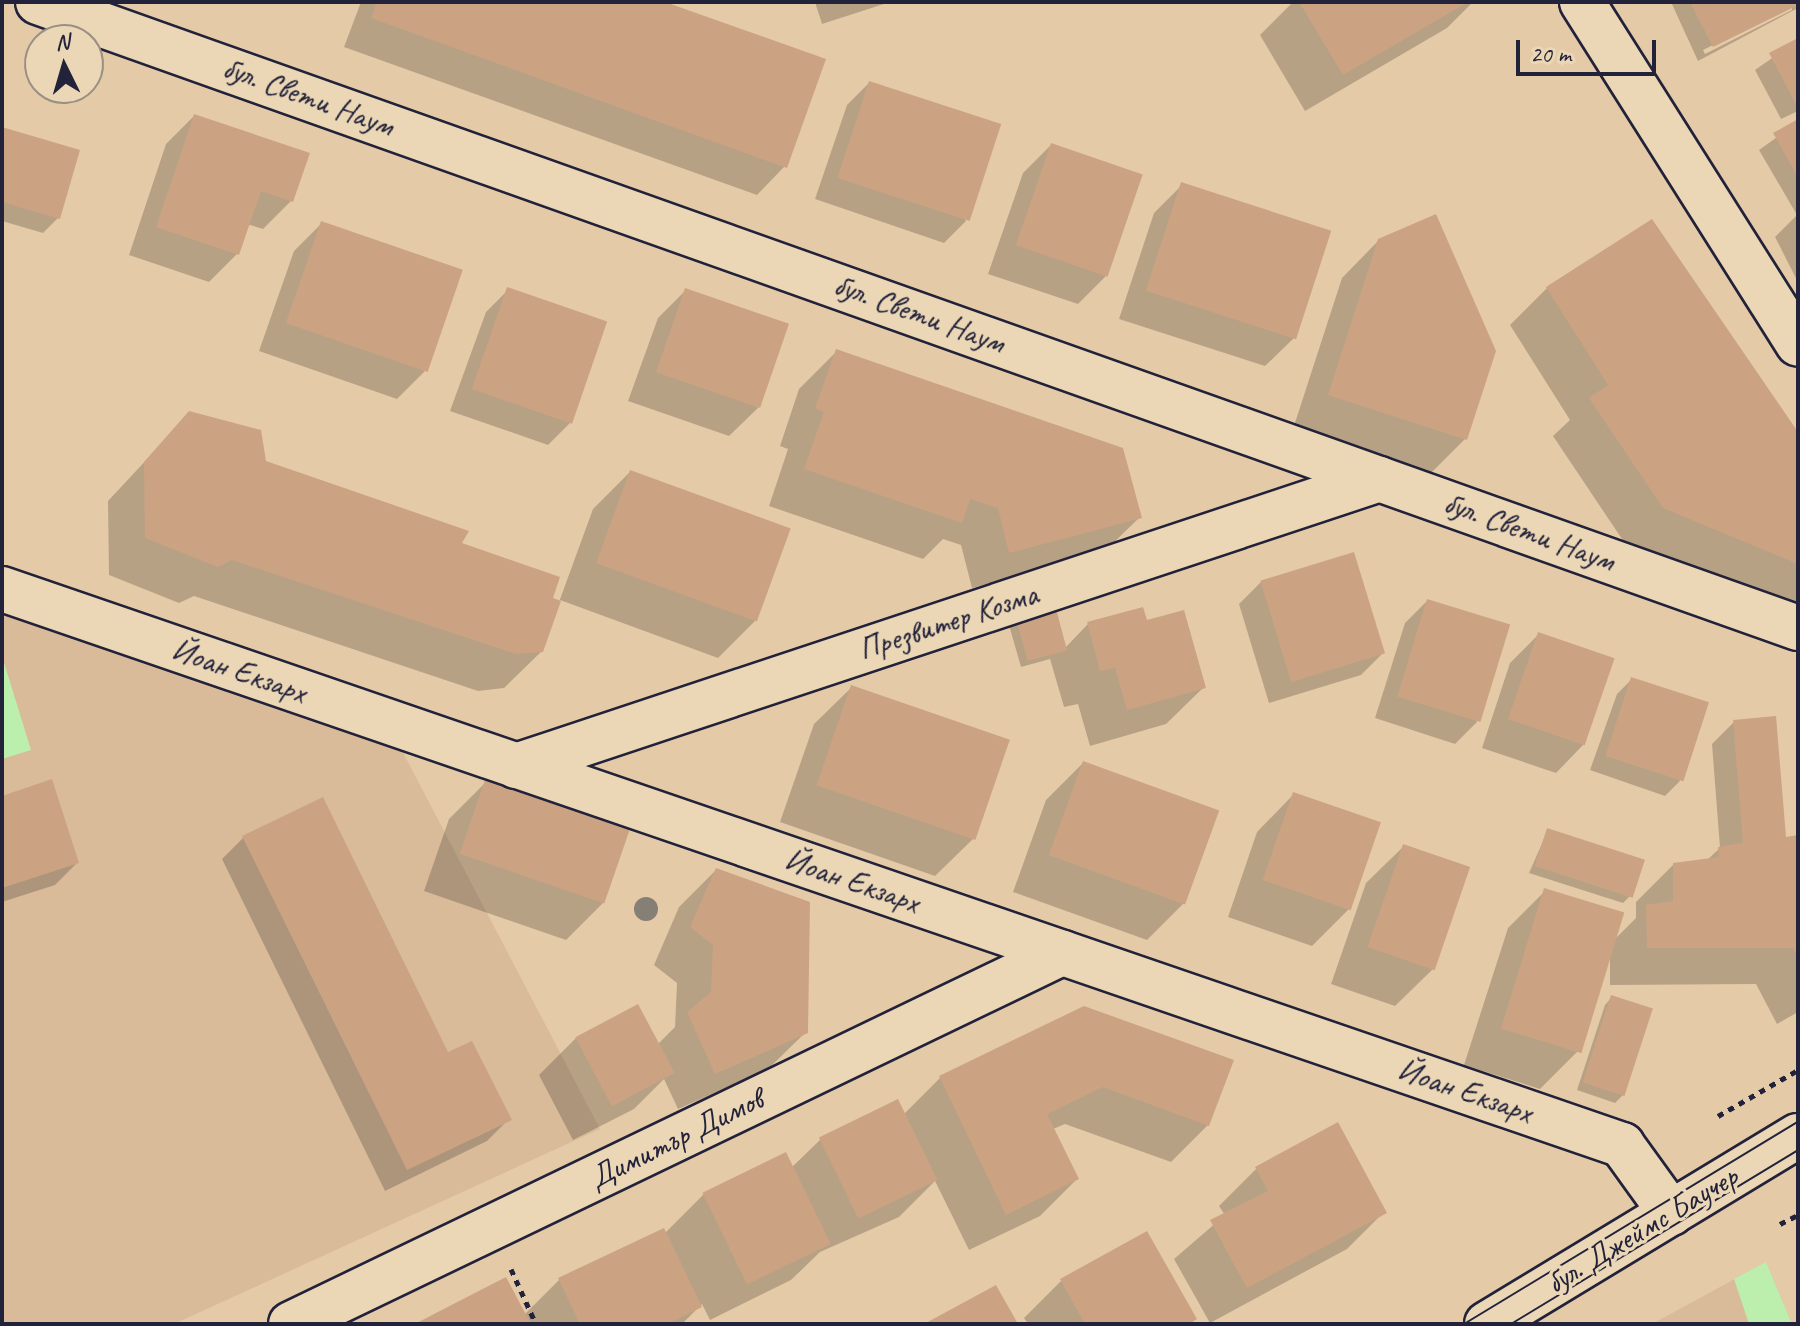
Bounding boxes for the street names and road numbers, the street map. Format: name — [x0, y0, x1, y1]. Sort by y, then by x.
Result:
street label: бул. Свети Наум — [217, 48, 399, 146]
street label: бул. Свети Наум — [828, 265, 1010, 363]
street label: бул. Свети Наум — [1438, 483, 1620, 581]
street label: Презвитер Козма — [853, 575, 1043, 669]
street label: Йоан Екзарх — [166, 630, 312, 712]
street label: Йоан Екзарх — [779, 840, 925, 922]
street label: Йоан Екзарх — [1392, 1050, 1538, 1132]
street label: Димитър Димов — [584, 1081, 768, 1197]
street label: бул. Джеймс Баучер — [1539, 1158, 1745, 1302]

